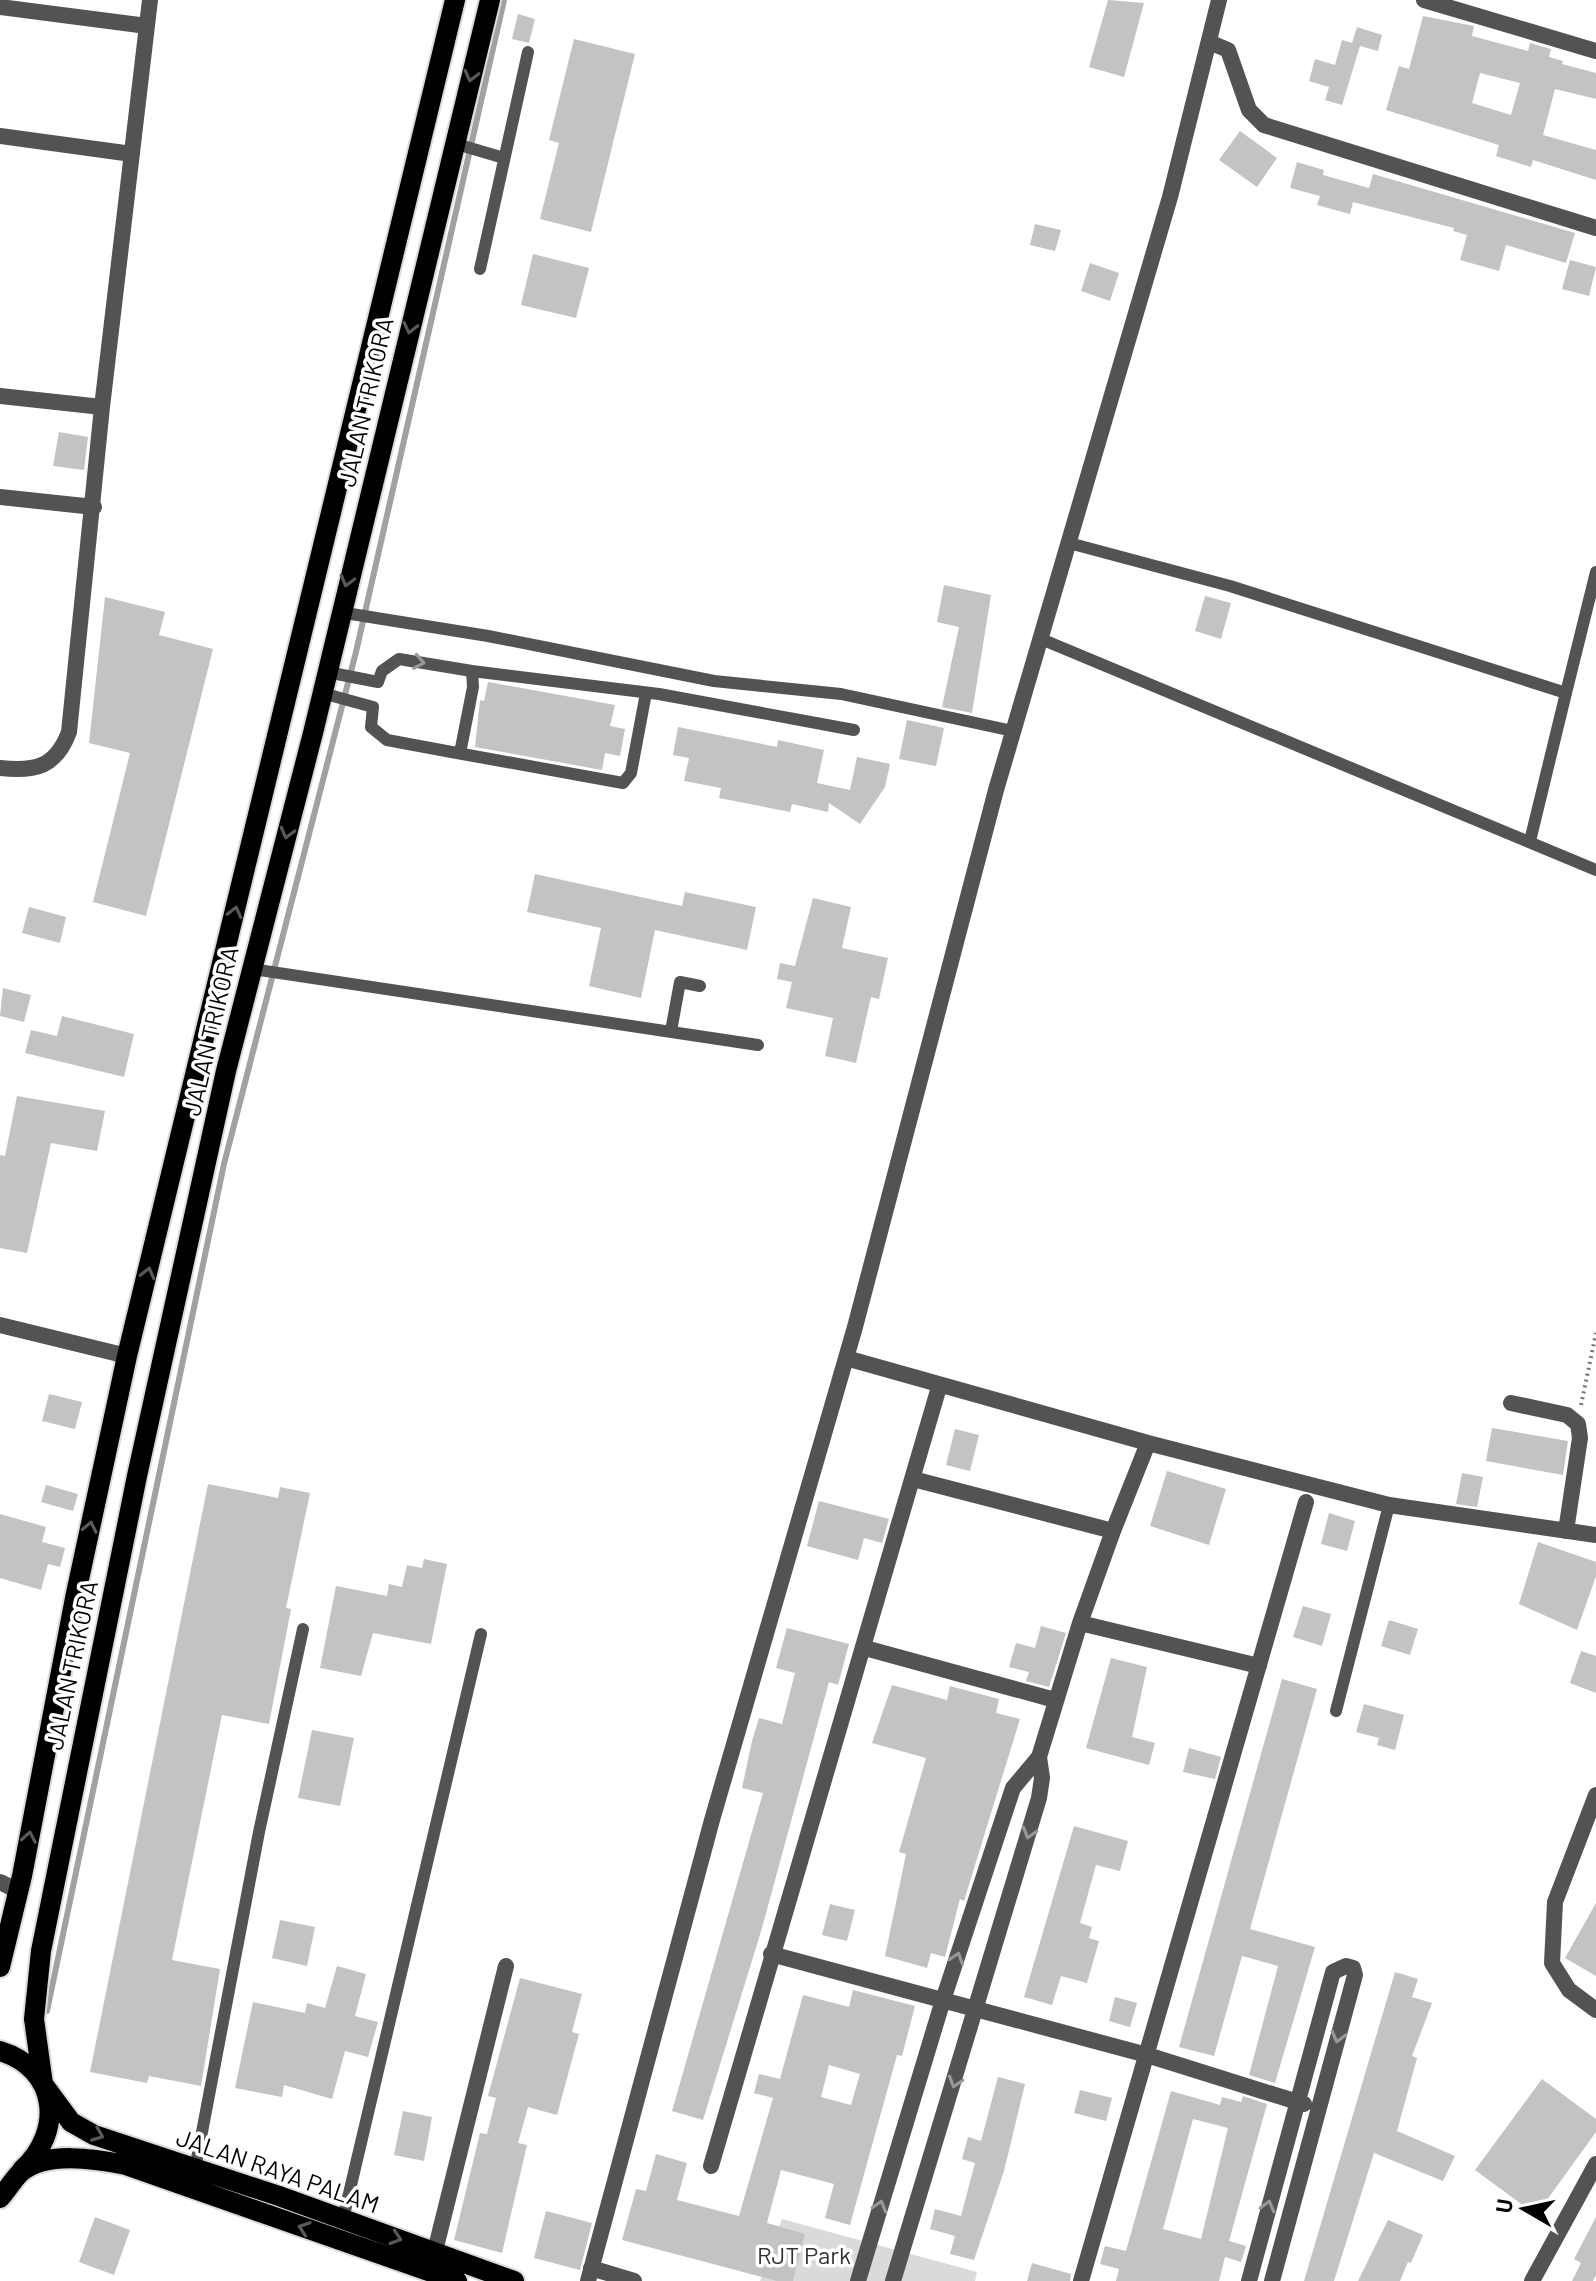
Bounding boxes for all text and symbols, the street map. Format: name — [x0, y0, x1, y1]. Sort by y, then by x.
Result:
one-way arrow — [463, 68, 480, 82]
street label: JALAN TRIKORA — [331, 315, 399, 489]
one-way arrow — [402, 321, 419, 335]
one-way arrow — [340, 573, 357, 587]
one-way arrow — [413, 653, 426, 670]
one-way arrow — [279, 826, 296, 840]
one-way arrow — [226, 905, 243, 919]
street label: JALAN TRIKORA — [176, 944, 244, 1118]
one-way arrow — [138, 1267, 155, 1281]
one-way arrow — [81, 1520, 98, 1534]
street label: JALAN TRIKORA — [39, 1578, 103, 1752]
one-way arrow — [1022, 1825, 1038, 1839]
one-way arrow — [20, 1830, 37, 1844]
one-way arrow — [947, 1952, 963, 1966]
one-way arrow — [1331, 2029, 1347, 2043]
one-way arrow — [948, 2075, 964, 2088]
street label: JALAN RAYA PALAM — [173, 2122, 383, 2218]
one-way arrow — [90, 2125, 104, 2142]
north arrow — [1484, 2169, 1564, 2249]
text: U — [1489, 2197, 1517, 2215]
one-way arrow — [1259, 2199, 1276, 2213]
one-way arrow — [871, 2200, 887, 2214]
one-way arrow — [298, 2221, 312, 2238]
one-way arrow — [389, 2229, 403, 2245]
park label: RJT Park — [757, 2240, 851, 2269]

